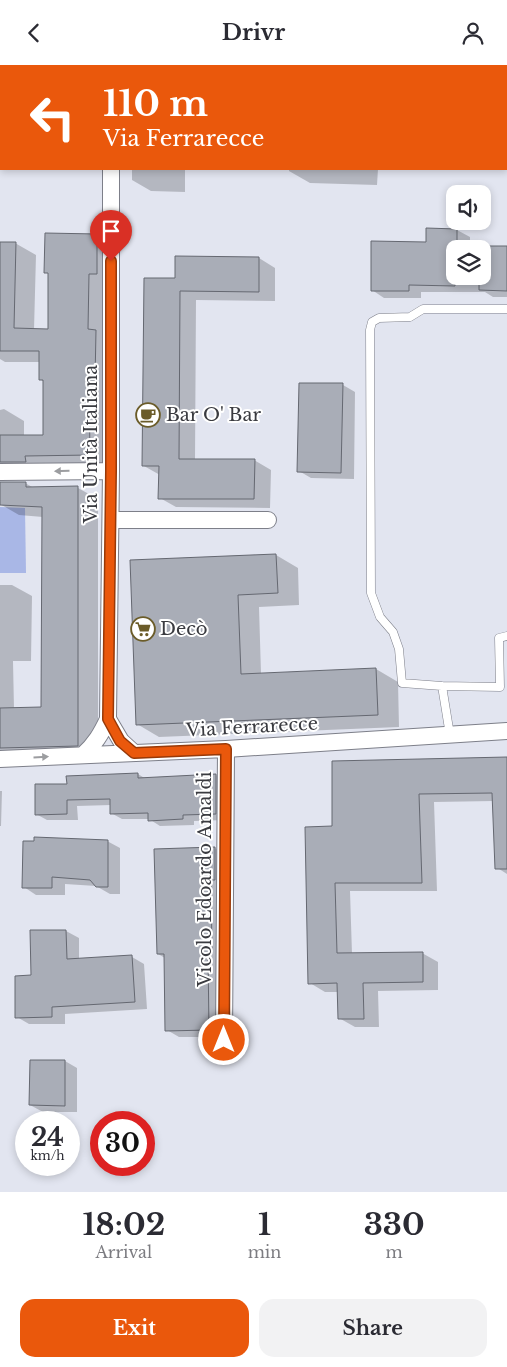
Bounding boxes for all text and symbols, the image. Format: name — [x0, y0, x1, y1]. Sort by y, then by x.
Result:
icon: back — [20, 19, 48, 47]
text: Drivr — [222, 19, 285, 46]
icon: person — [459, 19, 487, 47]
text: 110 m — [103, 82, 208, 125]
icon: left — [20, 85, 85, 150]
text: Via Ferrarecce — [103, 125, 264, 152]
map controls — [446, 185, 491, 285]
button: sound — [446, 185, 491, 230]
pin — [90, 210, 132, 261]
icon: arrive — [97, 217, 125, 245]
button: layers — [446, 240, 491, 285]
street label: Via Unità Italiana — [80, 365, 102, 524]
cafe icon: Bar O' Bar — [135, 402, 161, 428]
place label: Bar O' Bar — [166, 404, 261, 426]
one-way arrow — [54, 467, 70, 475]
supermarket icon: Decò — [130, 616, 156, 642]
place label: Decò — [160, 618, 208, 640]
street label: Via Ferrarecce — [184, 713, 319, 741]
one-way arrow — [34, 752, 50, 760]
street label: Vicolo Edoardo Amaldi — [194, 771, 216, 988]
position arrow — [197, 1013, 249, 1065]
speed limit sign: 30 — [90, 1111, 155, 1176]
text: 24 — [31, 1122, 64, 1153]
text: km/h — [30, 1148, 65, 1163]
text: 18:02 — [82, 1206, 165, 1243]
text: 1 — [258, 1206, 271, 1243]
text: 330 — [364, 1206, 425, 1243]
text: Arrival — [96, 1242, 152, 1262]
text: min — [248, 1242, 281, 1262]
text: m — [386, 1242, 403, 1262]
button: Exit — [20, 1299, 249, 1357]
button: Share — [259, 1299, 487, 1357]

